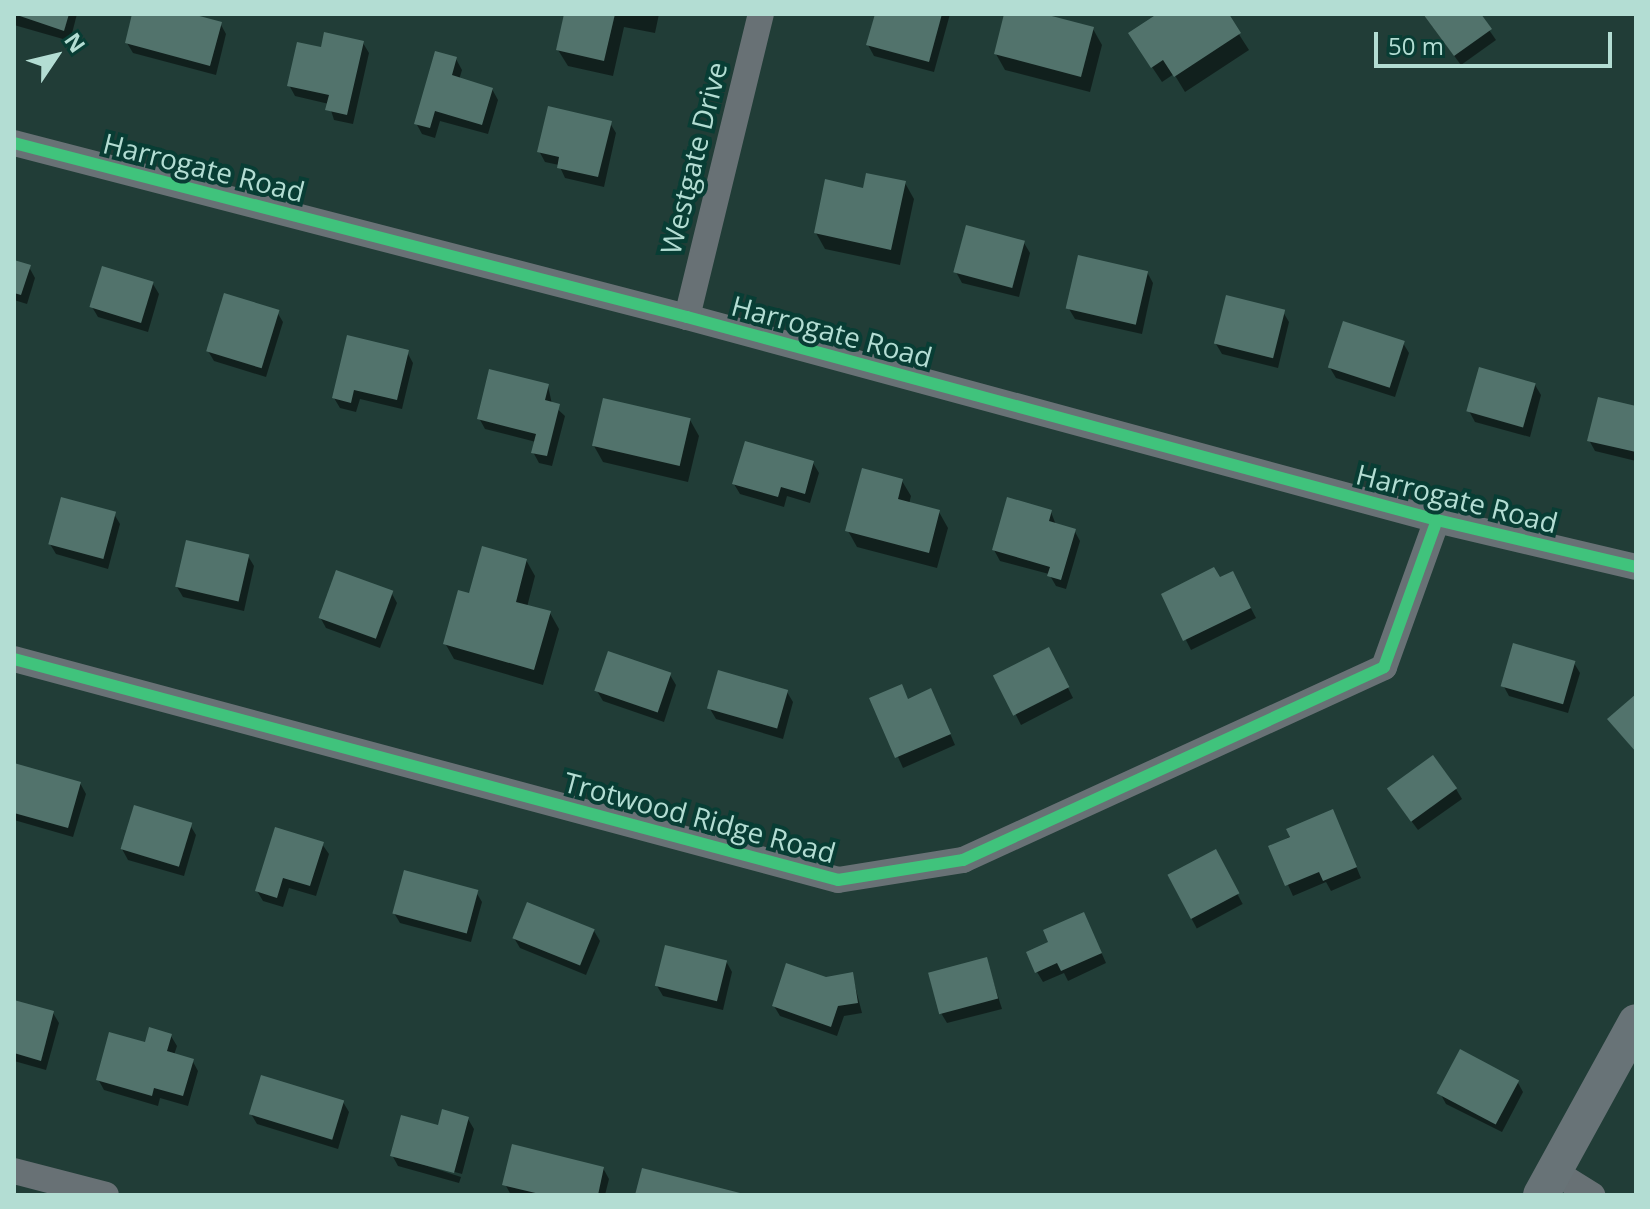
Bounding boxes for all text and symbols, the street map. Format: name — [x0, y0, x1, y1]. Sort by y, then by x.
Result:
north arrow — [16, 16, 96, 96]
scale bar — [1378, 16, 1616, 66]
text: N — [58, 26, 93, 58]
text: 50 m — [1388, 29, 1444, 62]
street label: Westgate Drive — [653, 58, 733, 258]
street label: Harrogate Road — [100, 126, 308, 208]
street label: Harrogate Road — [728, 288, 936, 374]
street label: Harrogate Road — [1353, 457, 1561, 539]
street label: Trotwood Ridge Road — [560, 765, 840, 869]

